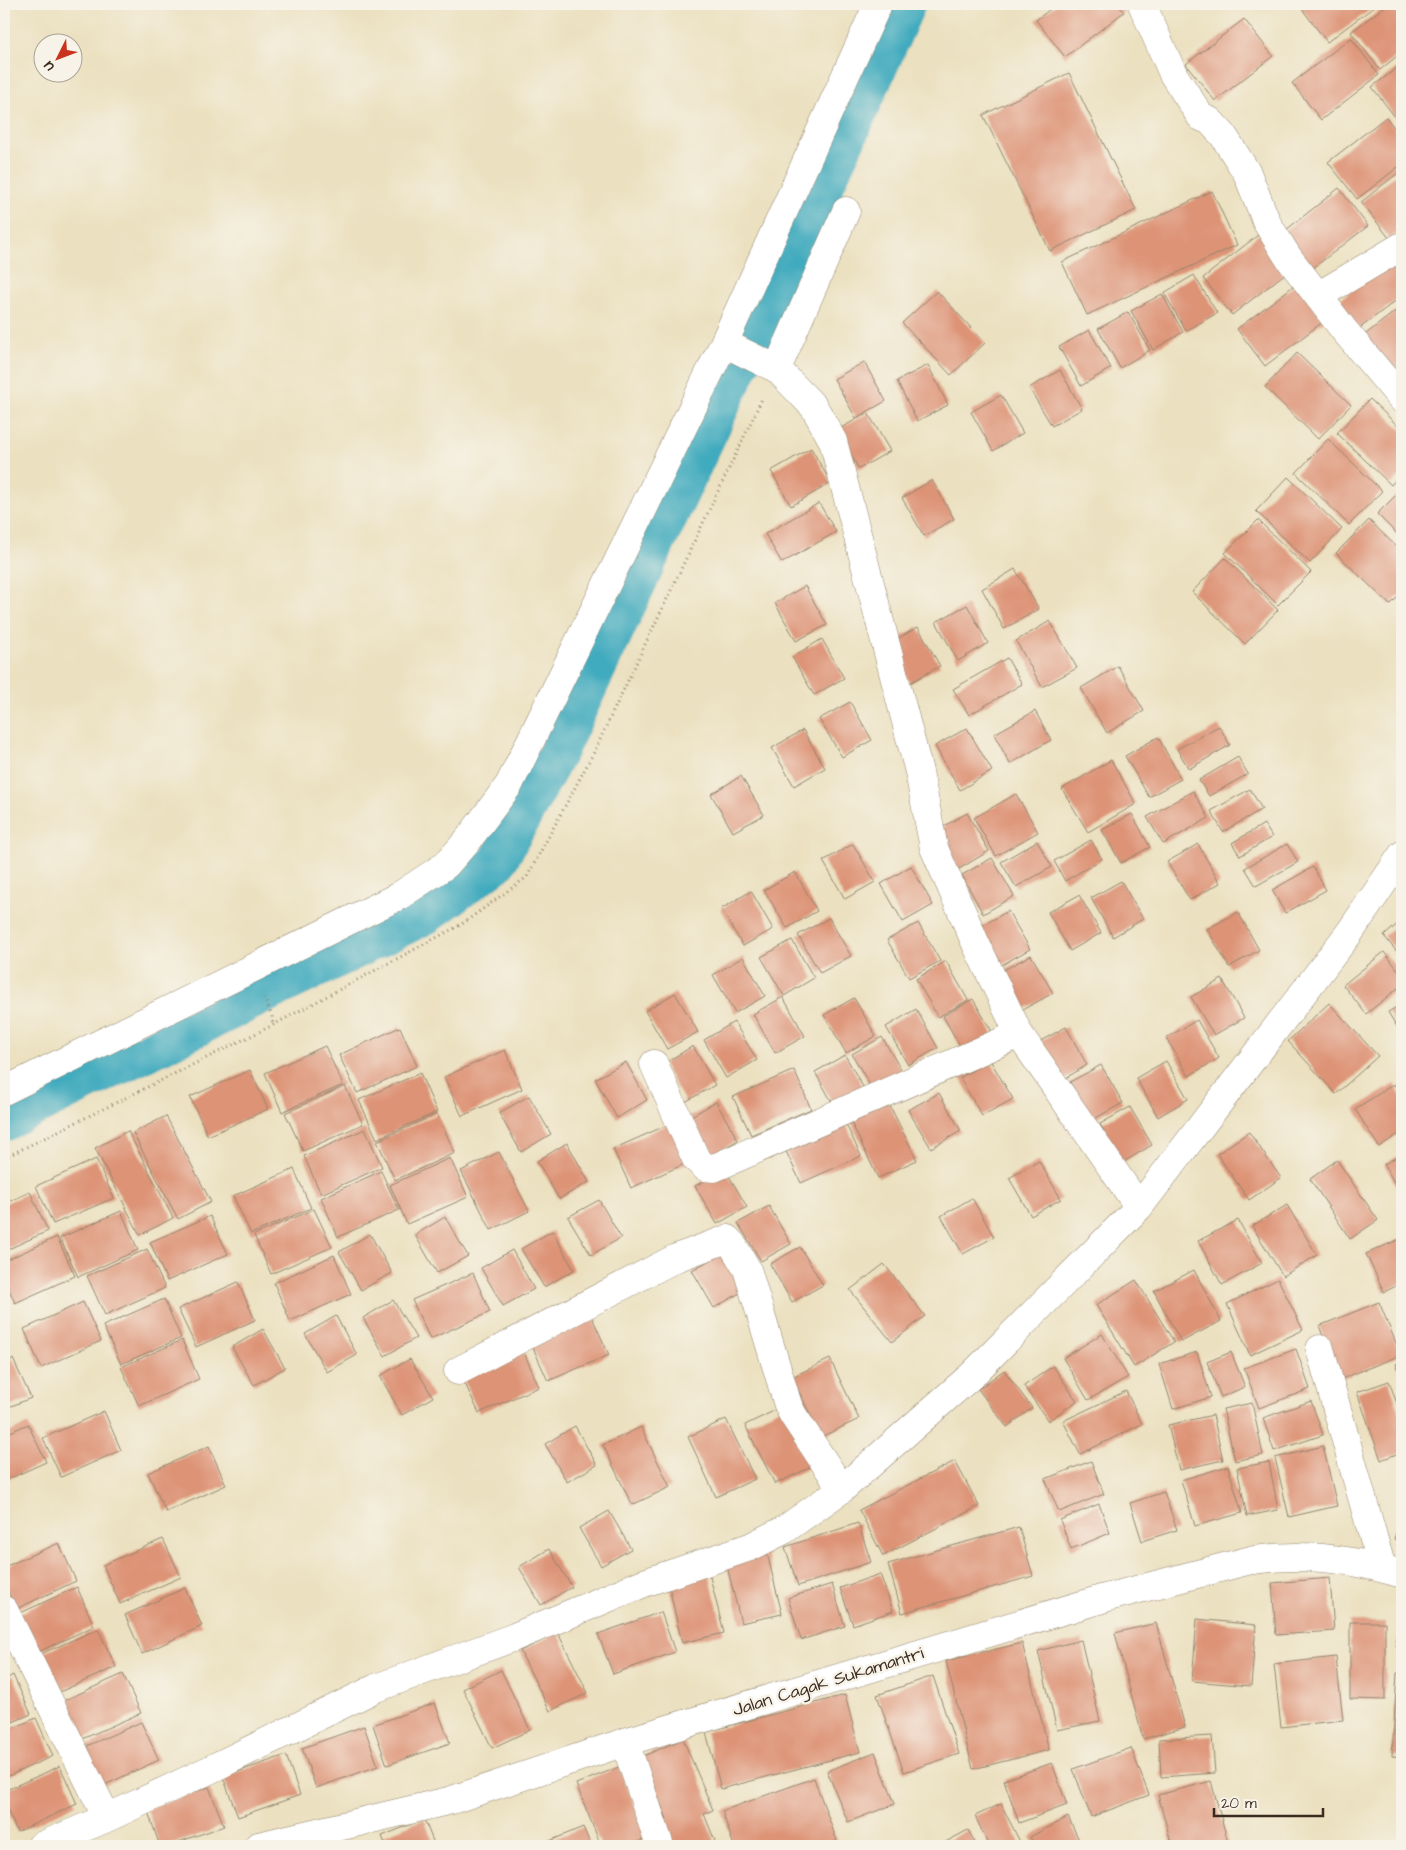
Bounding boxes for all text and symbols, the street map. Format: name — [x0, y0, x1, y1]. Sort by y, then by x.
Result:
north arrow — [32, 32, 82, 82]
text: U — [39, 56, 59, 76]
street label: Jalan Cagak Sukamantri — [730, 1640, 927, 1723]
scale bar — [1214, 1785, 1322, 1817]
text: 20 m — [1221, 1793, 1257, 1814]

